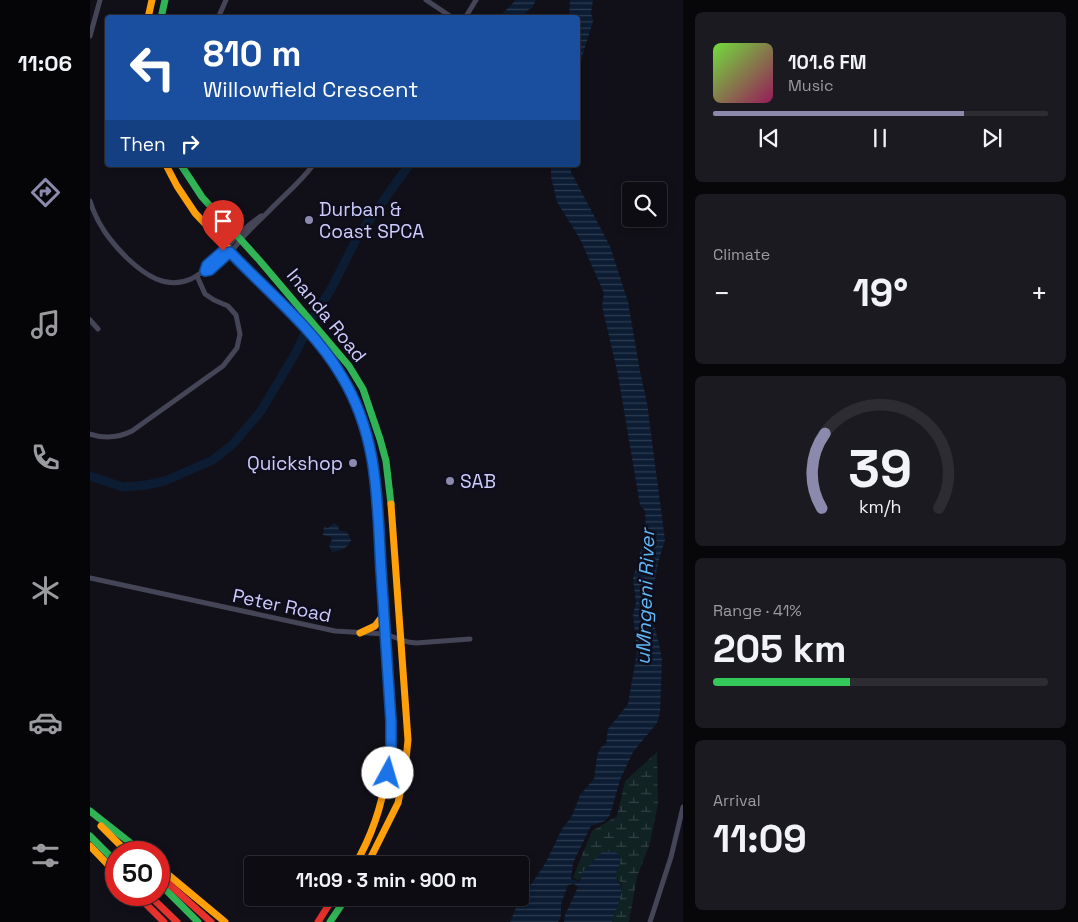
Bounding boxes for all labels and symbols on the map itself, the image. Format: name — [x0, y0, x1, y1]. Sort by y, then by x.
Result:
place label: Durban & Coast SPCA — [319, 197, 424, 244]
pin — [202, 200, 244, 251]
marker: Durban & Coast SPCA — [303, 214, 315, 226]
street label: Inanda Road — [281, 263, 372, 367]
place label: Quickshop — [247, 451, 343, 476]
marker: Quickshop — [347, 457, 359, 469]
place label: SAB — [460, 469, 496, 494]
marker: SAB — [444, 475, 456, 487]
water label: uMngeni River — [630, 526, 660, 665]
street label: Peter Road — [230, 583, 334, 628]
position arrow — [361, 746, 413, 798]
speed limit sign: 50 — [105, 841, 170, 906]

